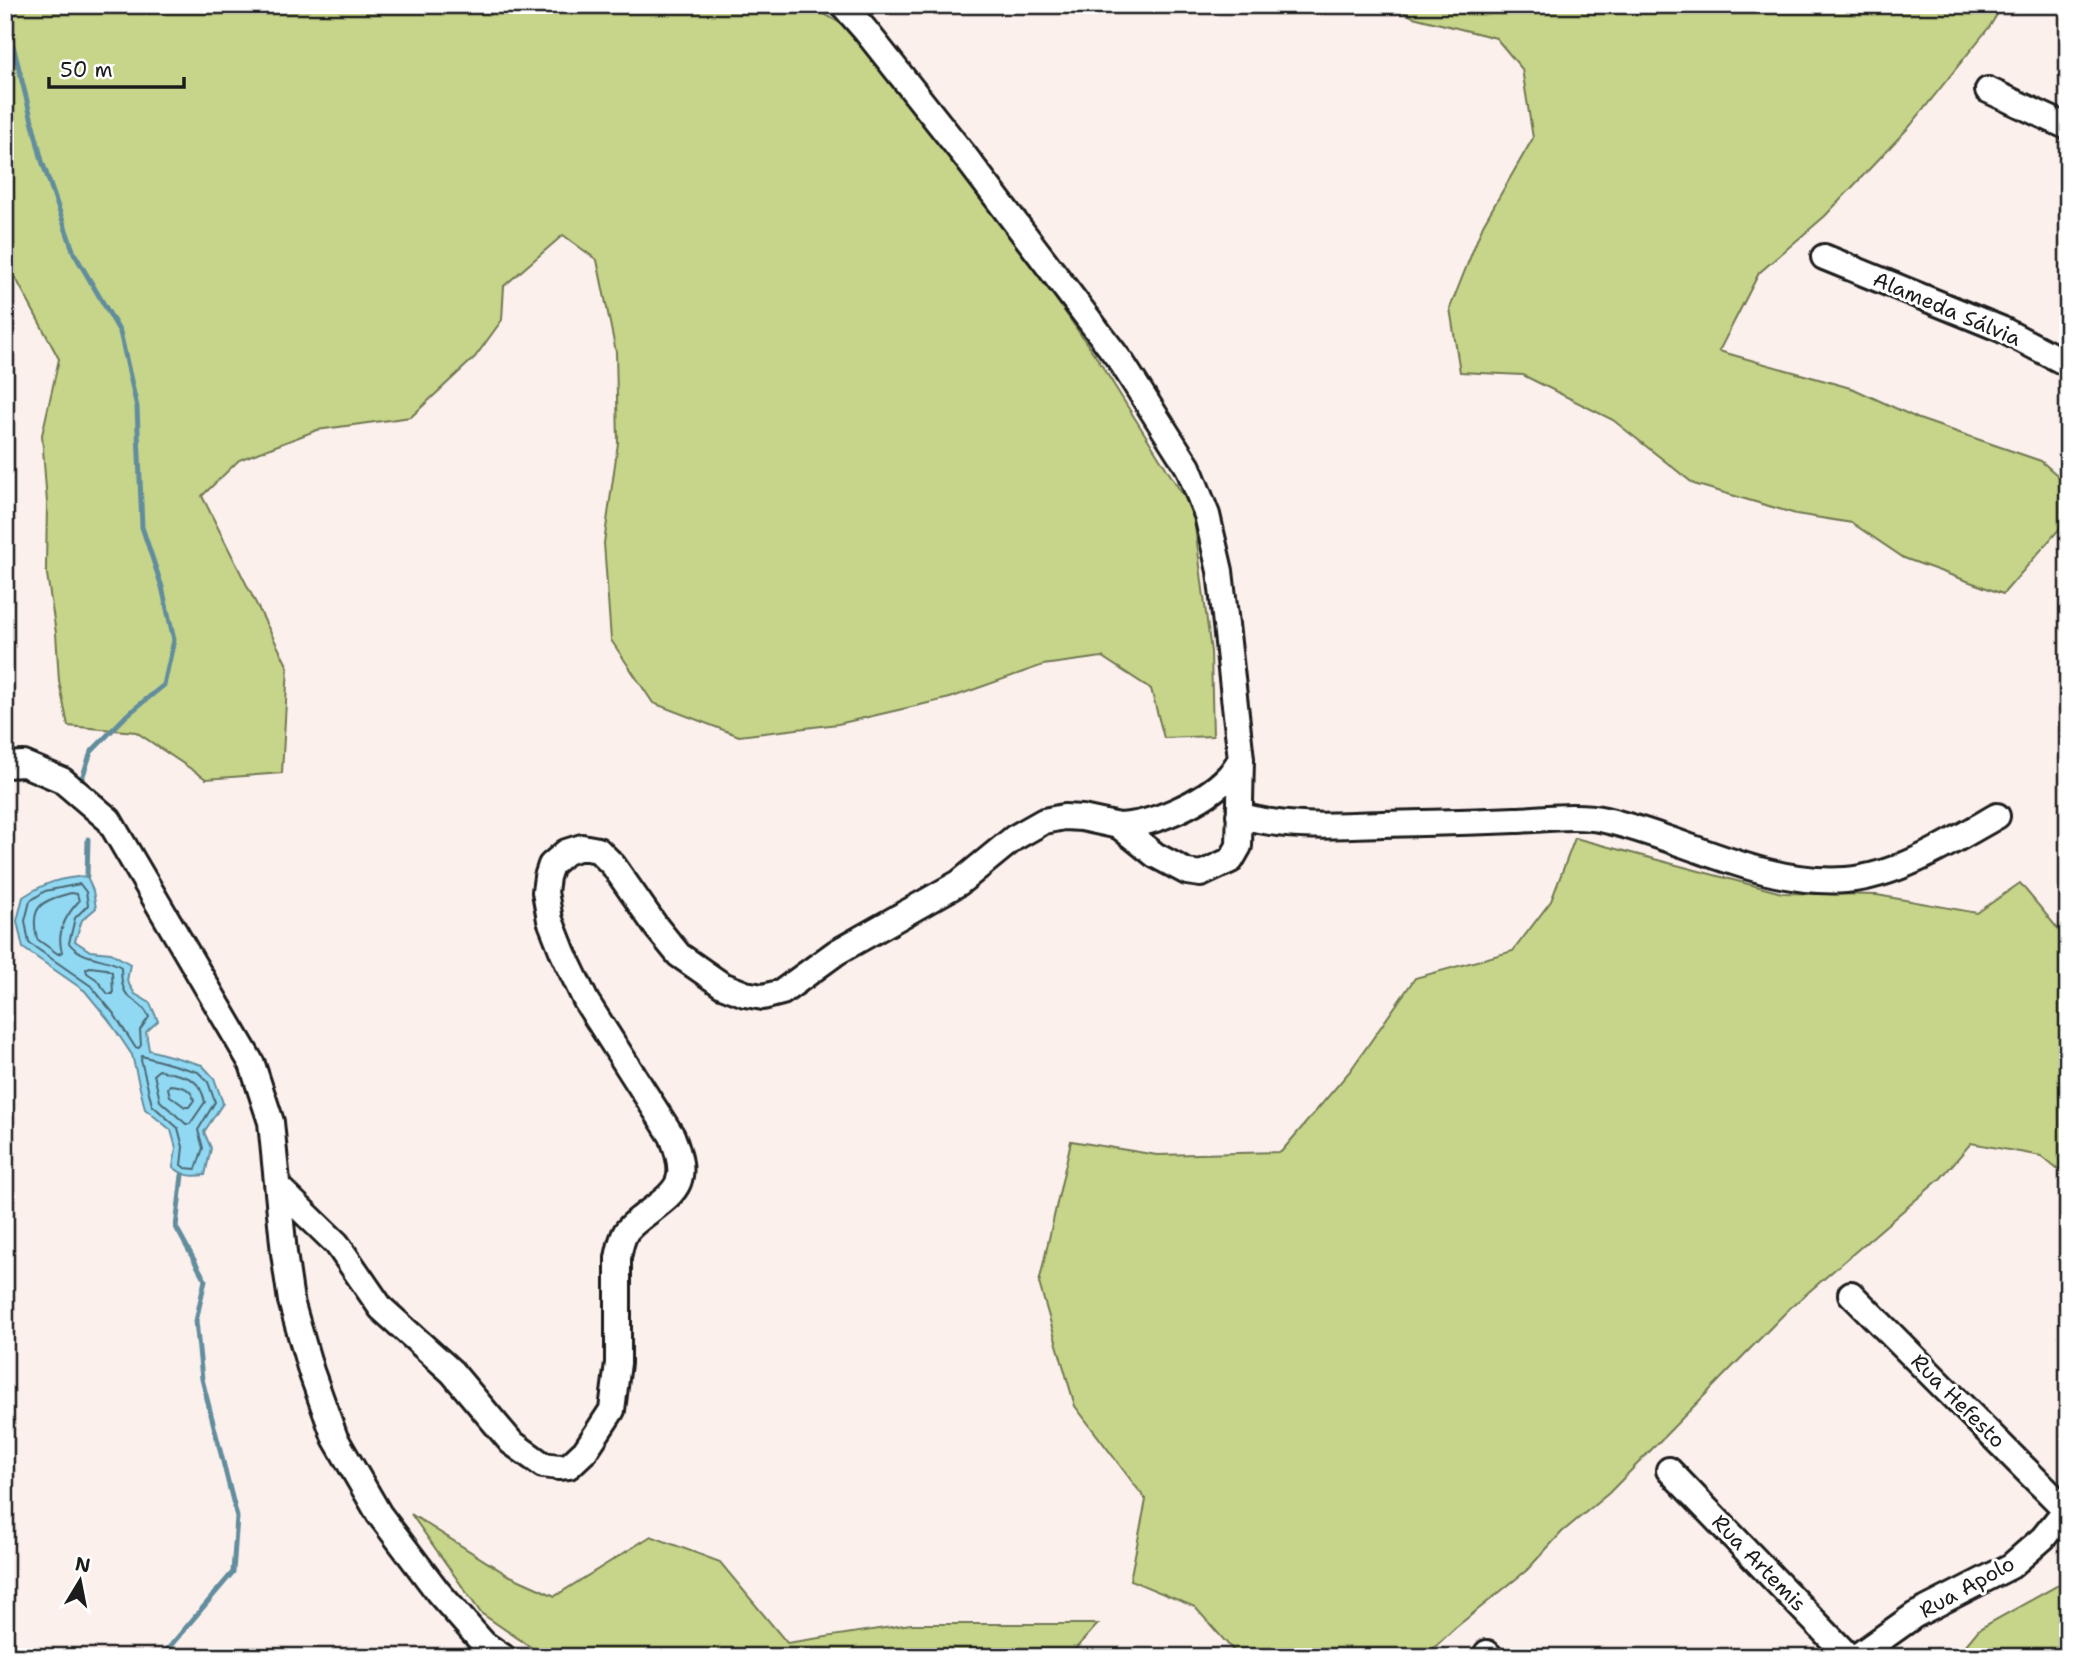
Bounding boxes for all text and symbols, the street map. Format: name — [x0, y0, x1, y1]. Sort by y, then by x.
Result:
scale bar — [49, 46, 184, 90]
text: 50 m — [60, 56, 113, 84]
street label: Alameda Sálvia — [1869, 265, 2025, 353]
street label: Rua Hefesto — [1905, 1348, 2011, 1454]
street label: Rua Artemis — [1706, 1508, 1812, 1618]
north arrow — [46, 1546, 116, 1616]
street label: Rua Apolo — [1914, 1549, 2020, 1625]
text: N — [73, 1551, 92, 1578]

